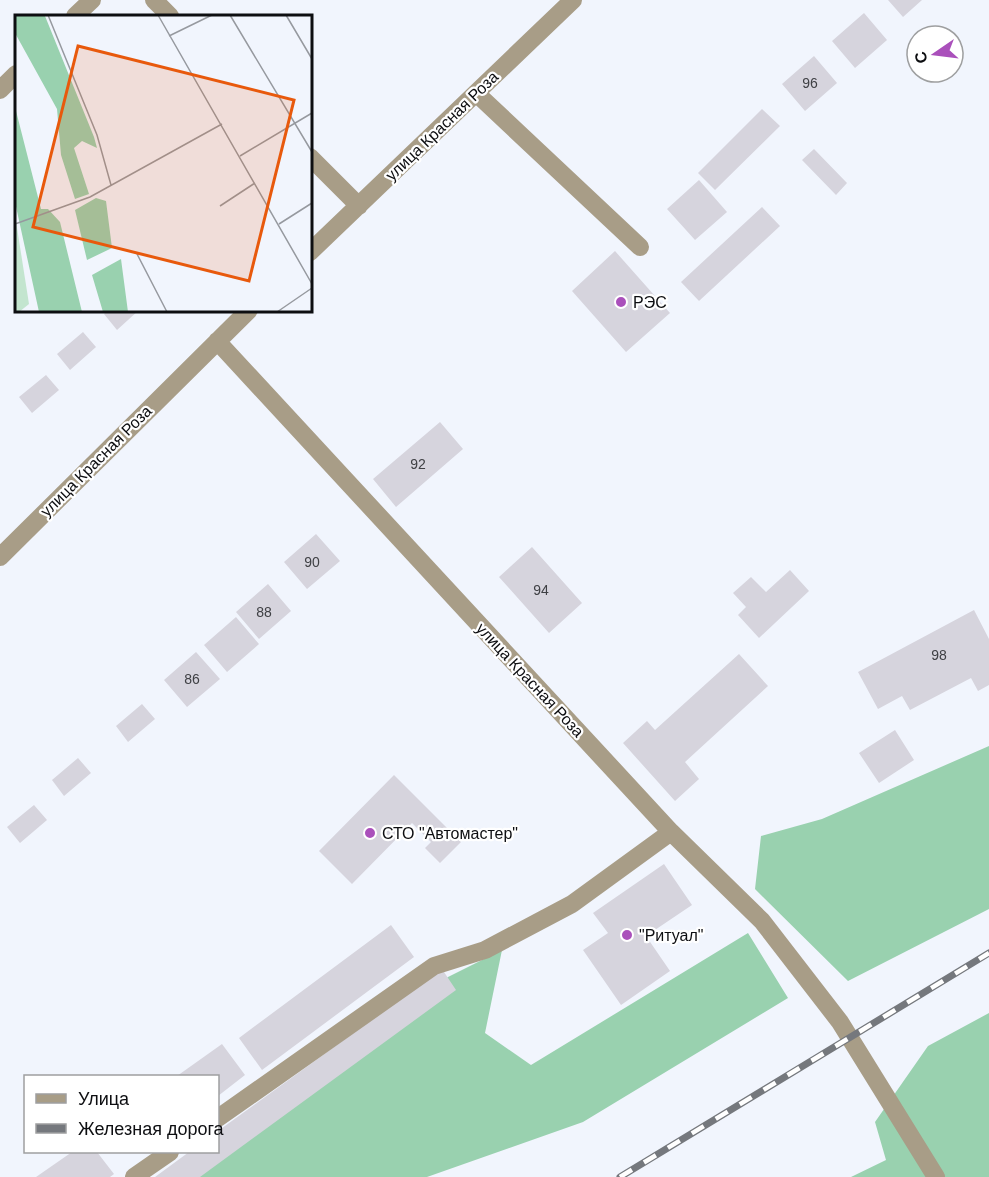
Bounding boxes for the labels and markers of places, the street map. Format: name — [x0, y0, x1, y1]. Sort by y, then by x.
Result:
place label: РЭС — [633, 294, 667, 311]
marker: РЭС — [614, 295, 628, 309]
place label: СТО "Автомастер" — [382, 825, 518, 842]
marker: СТО "Автомастер" — [363, 826, 377, 840]
place label: "Ритуал" — [639, 927, 704, 944]
marker: "Ритуал" — [620, 928, 634, 942]

